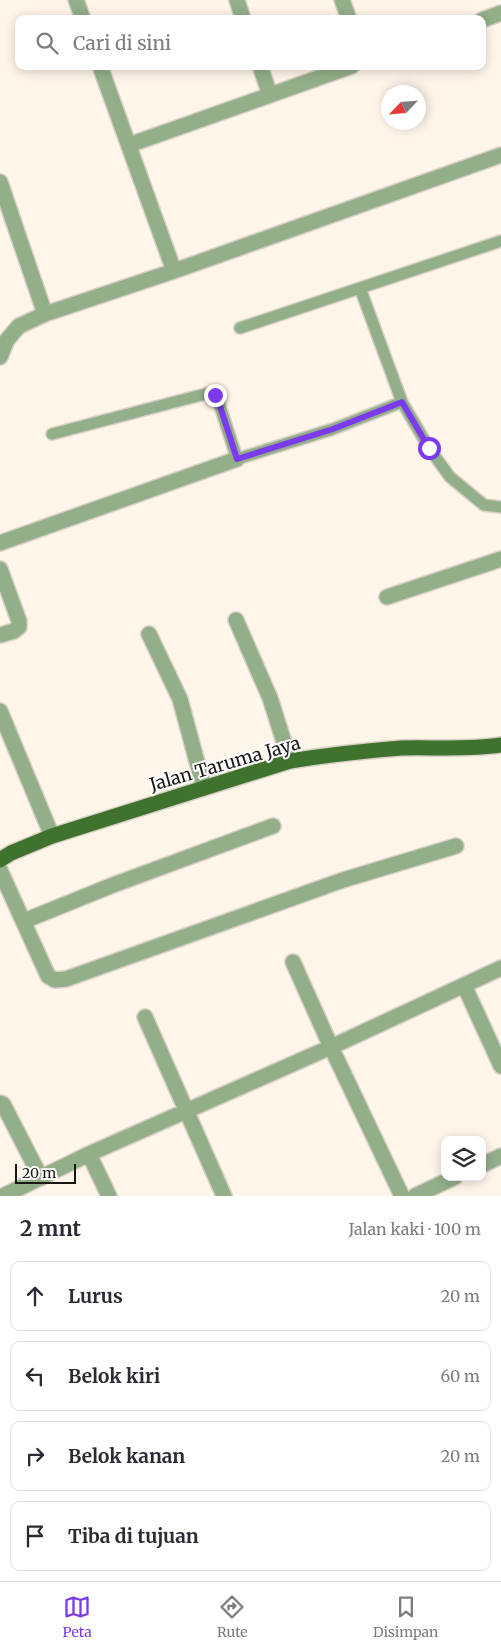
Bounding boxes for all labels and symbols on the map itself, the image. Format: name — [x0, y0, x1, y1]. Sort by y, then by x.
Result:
north arrow — [381, 85, 426, 130]
route end — [204, 384, 227, 407]
route start — [418, 437, 441, 460]
street label: Jalan Taruma Jaya — [146, 731, 303, 796]
scale bar — [15, 1161, 76, 1184]

